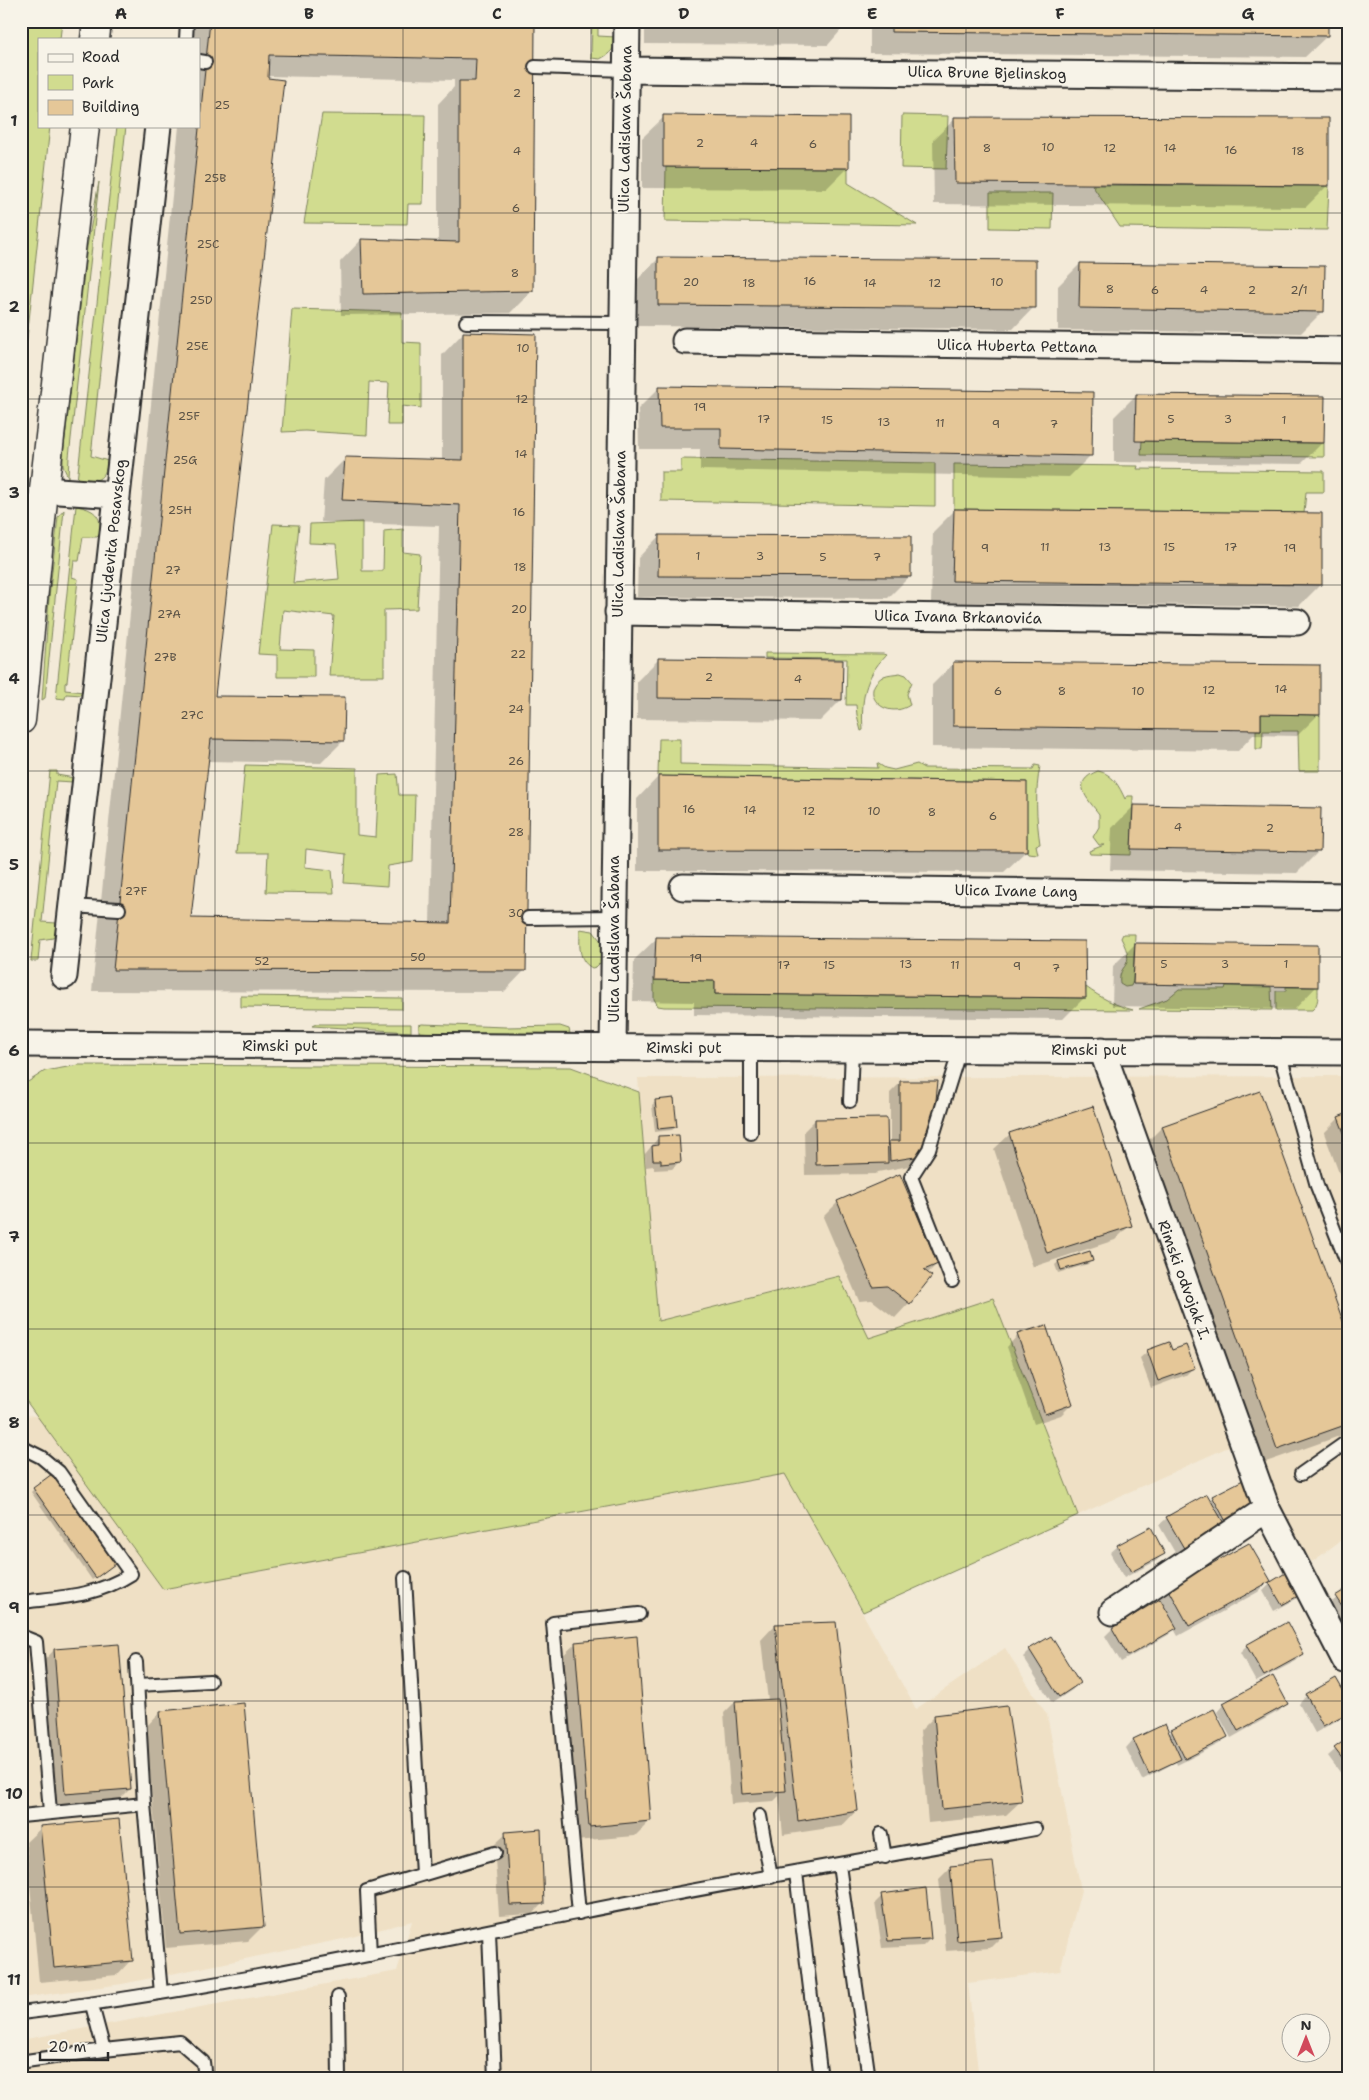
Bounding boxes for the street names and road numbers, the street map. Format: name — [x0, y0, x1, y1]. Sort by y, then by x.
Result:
street label: Ulica Ladislava Šabana — [613, 44, 636, 213]
street label: Ulica Brune Bjelinskog — [907, 62, 1067, 84]
street label: Ulica Huberta Pettana — [937, 335, 1098, 357]
street label: Ulica Ladislava Šabana — [607, 449, 630, 618]
street label: Ulica Ljudevita Posavskog — [91, 458, 131, 644]
street label: Ulica Ivana Brkanovića — [874, 606, 1043, 628]
street label: Ulica Ladislava Šabana — [603, 855, 624, 1023]
street label: Ulica Ivane Lang — [954, 880, 1078, 902]
street label: Rimski put — [242, 1036, 318, 1056]
street label: Rimski put — [646, 1038, 722, 1058]
street label: Rimski put — [1051, 1040, 1127, 1060]
street label: Rimski odvojak I. — [1153, 1217, 1215, 1343]

